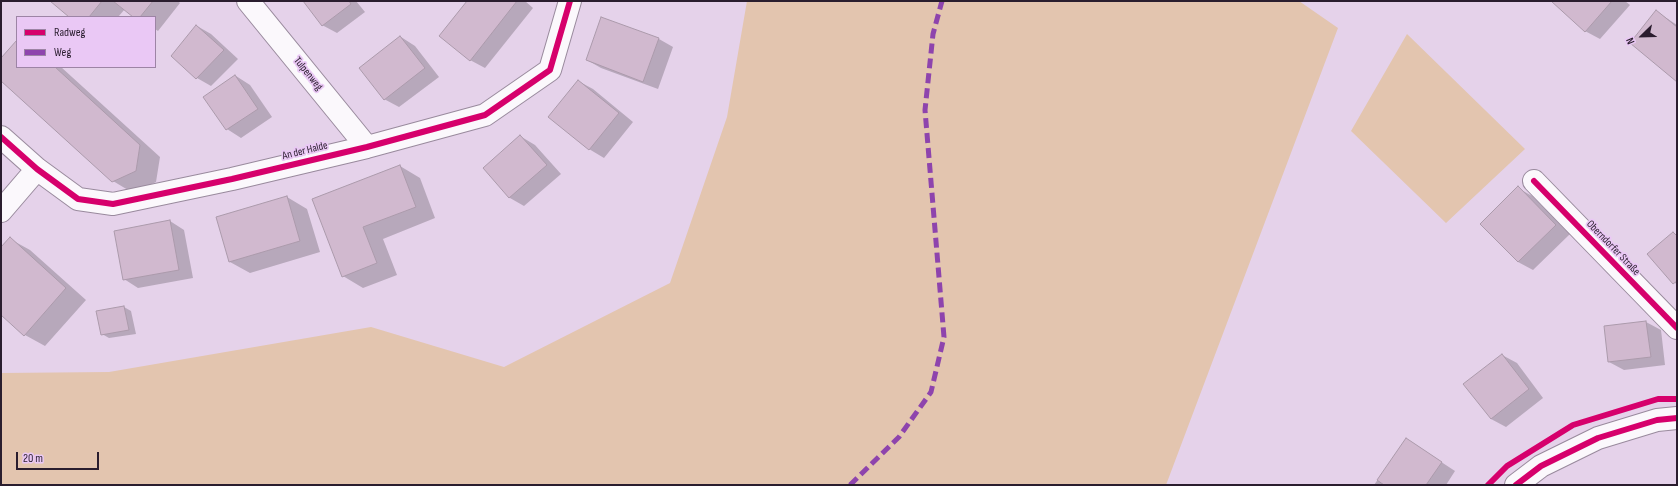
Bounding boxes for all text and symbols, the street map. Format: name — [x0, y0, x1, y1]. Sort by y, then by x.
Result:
legend — [16, 16, 156, 68]
north arrow — [1622, 16, 1662, 56]
text: Radweg — [54, 25, 85, 40]
text: N — [1623, 36, 1638, 46]
text: Weg — [54, 45, 71, 60]
street label: Tulpenweg — [291, 55, 325, 93]
street label: An der Halde — [281, 139, 329, 163]
street label: Oberndorfer Straße — [1583, 218, 1643, 278]
scale bar — [18, 444, 101, 470]
text: 20 m — [23, 451, 43, 466]

